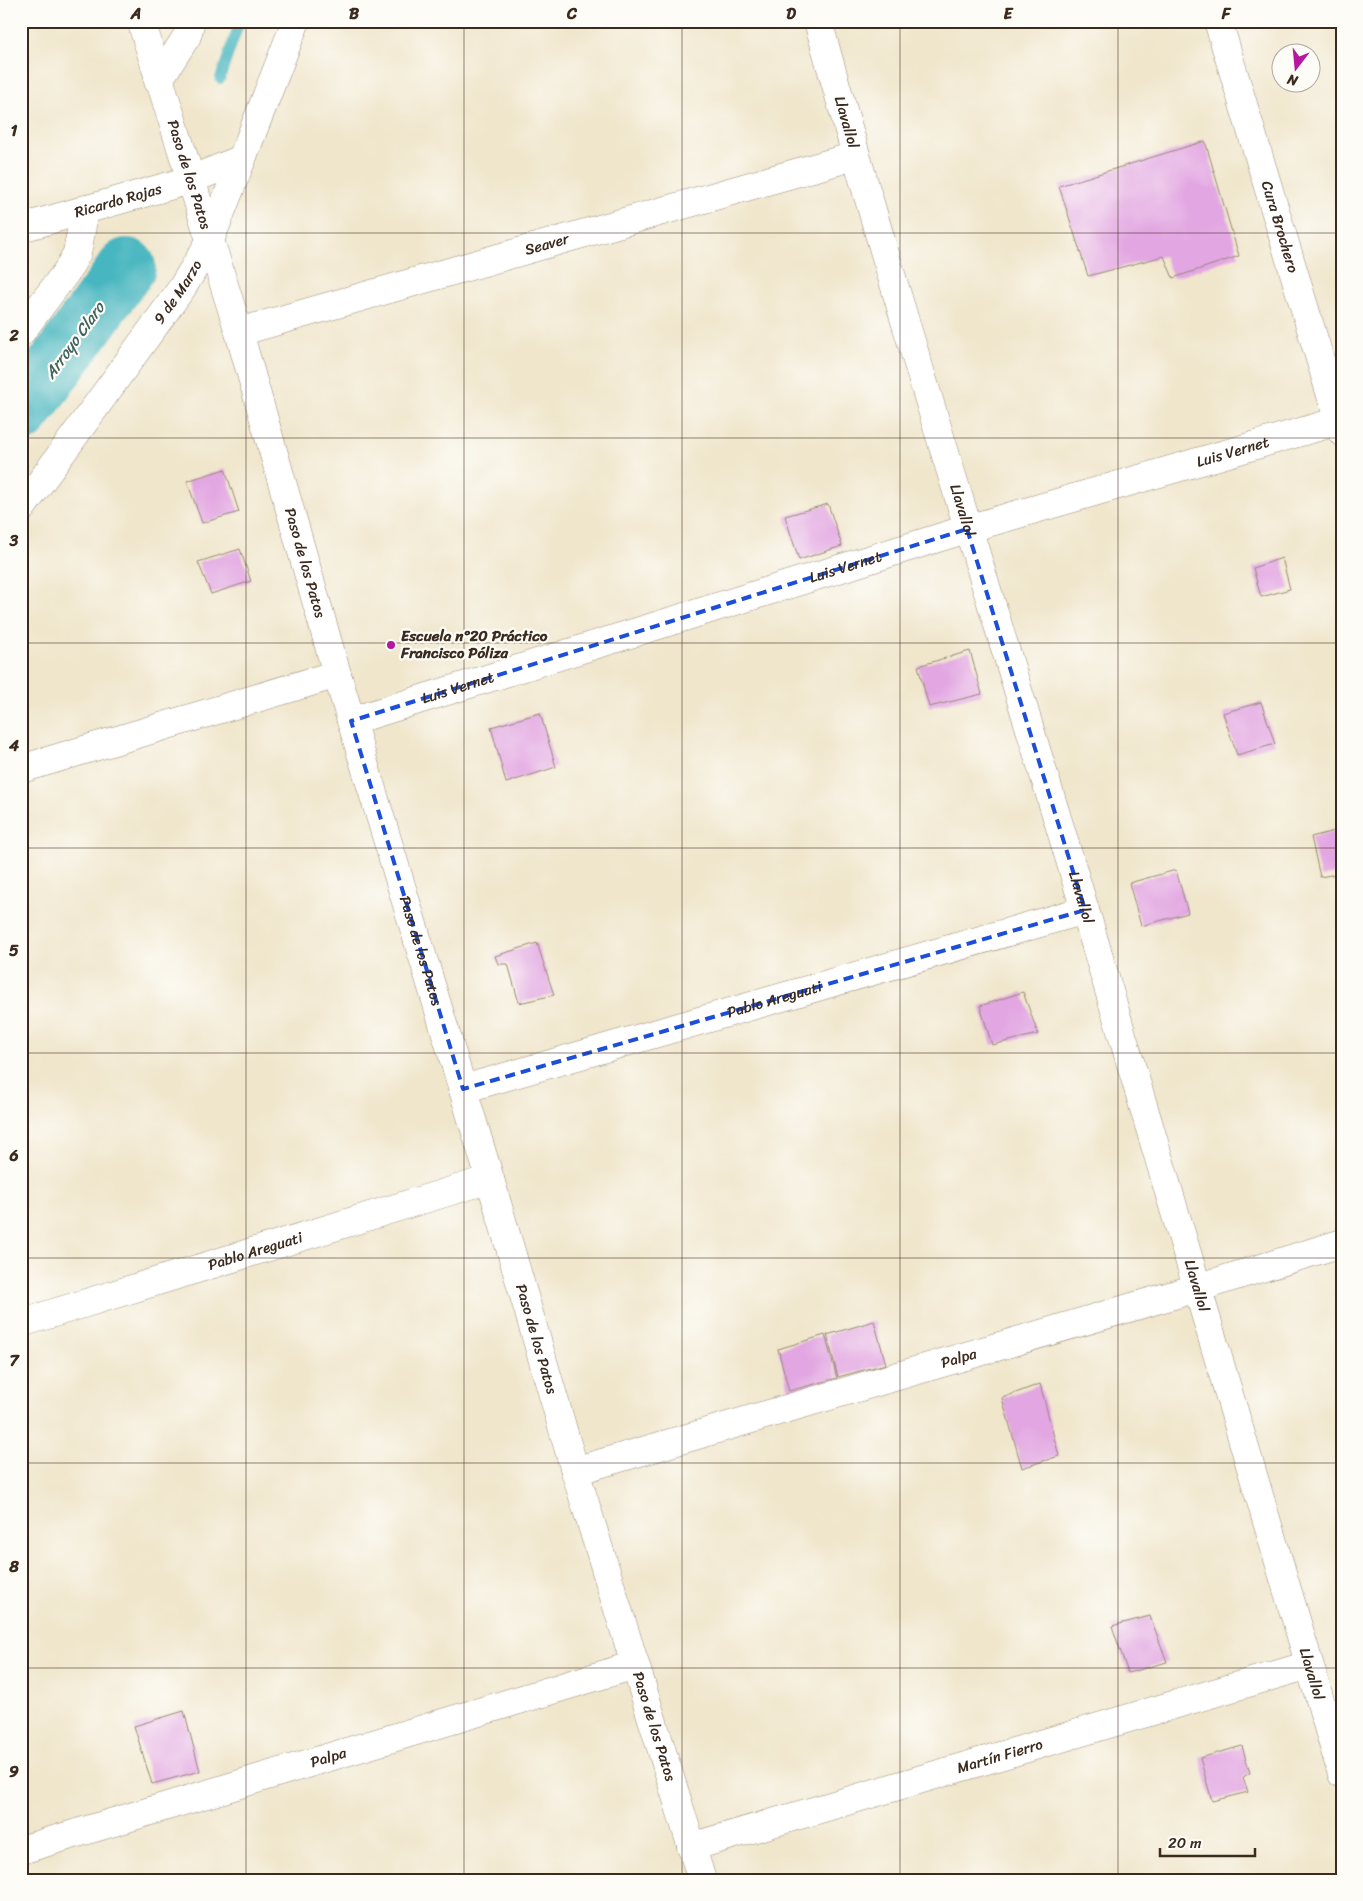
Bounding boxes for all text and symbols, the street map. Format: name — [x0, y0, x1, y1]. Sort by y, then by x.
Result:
text: A — [130, 0, 141, 28]
text: B — [349, 0, 360, 28]
text: C — [566, 0, 578, 28]
text: D — [786, 0, 796, 28]
text: E — [1004, 0, 1014, 28]
text: F — [1221, 0, 1232, 28]
north arrow — [1270, 42, 1320, 92]
text: N — [1284, 67, 1302, 94]
street label: Llavallol — [827, 93, 867, 152]
text: 1 — [11, 116, 18, 145]
street label: Paso de los Patos — [160, 116, 219, 233]
street label: Ricardo Rojas — [71, 176, 165, 225]
street label: Cura Brochero — [1254, 178, 1306, 276]
street label: Seaver — [521, 225, 573, 263]
street label: 9 de Marzo — [147, 254, 209, 330]
water label: Arroyo Claro — [36, 294, 114, 386]
text: 2 — [8, 321, 19, 350]
street label: Luis Vernet — [1193, 429, 1273, 475]
street label: Llavallol — [942, 481, 983, 540]
street label: Paso de los Patos — [277, 504, 333, 622]
text: 3 — [9, 526, 19, 555]
street label: Luis Vernet — [806, 543, 885, 590]
place label: Escuela n°20 Práctico Francisco Póliza — [400, 623, 548, 666]
marker: Escuela n°20 Práctico Francisco Póliza — [385, 639, 397, 651]
street label: Luis Vernet — [418, 664, 498, 711]
text: 4 — [8, 731, 19, 760]
street label: Llavallol — [1061, 868, 1102, 927]
street label: Paso de los Patos — [392, 893, 450, 1010]
text: 5 — [9, 936, 19, 965]
street label: Pablo Areguati — [724, 973, 826, 1025]
text: 6 — [8, 1141, 19, 1170]
street label: Pablo Areguati — [205, 1224, 307, 1278]
street label: Llavallol — [1177, 1256, 1217, 1316]
street label: Paso de los Patos — [508, 1281, 565, 1398]
street label: Palpa — [938, 1340, 980, 1376]
text: 7 — [9, 1346, 20, 1375]
text: 8 — [8, 1552, 19, 1581]
street label: Llavallol — [1292, 1644, 1332, 1704]
street label: Paso de los Patos — [625, 1668, 684, 1785]
street label: Martín Fierro — [954, 1731, 1047, 1781]
street label: Palpa — [307, 1740, 350, 1775]
text: 9 — [9, 1757, 19, 1786]
scale bar — [1160, 1826, 1256, 1858]
text: 20 m — [1168, 1830, 1202, 1856]

